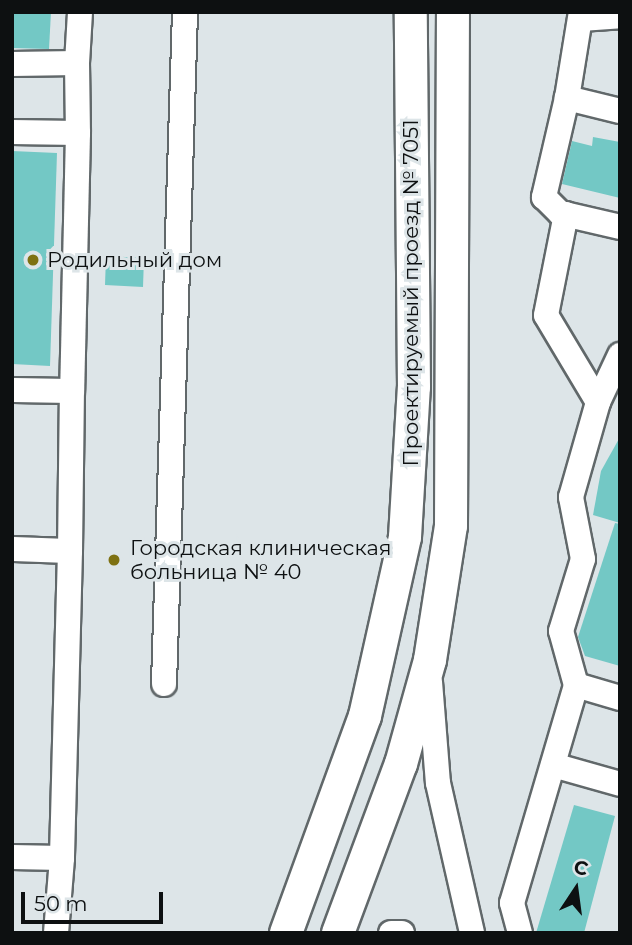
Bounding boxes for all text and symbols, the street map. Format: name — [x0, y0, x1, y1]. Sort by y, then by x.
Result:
street label: Проектируемый проезд № 7051 — [398, 119, 424, 467]
place label: Родильный дом — [47, 247, 222, 273]
marker: Родильный дом — [25, 252, 41, 268]
place label: Городская клиническая больница № 40 — [130, 535, 391, 585]
marker: Городская клиническая больница № 40 — [104, 550, 124, 570]
north arrow — [541, 854, 611, 924]
text: С — [572, 855, 590, 881]
scale bar — [24, 878, 166, 922]
text: 50 m — [34, 891, 88, 916]

